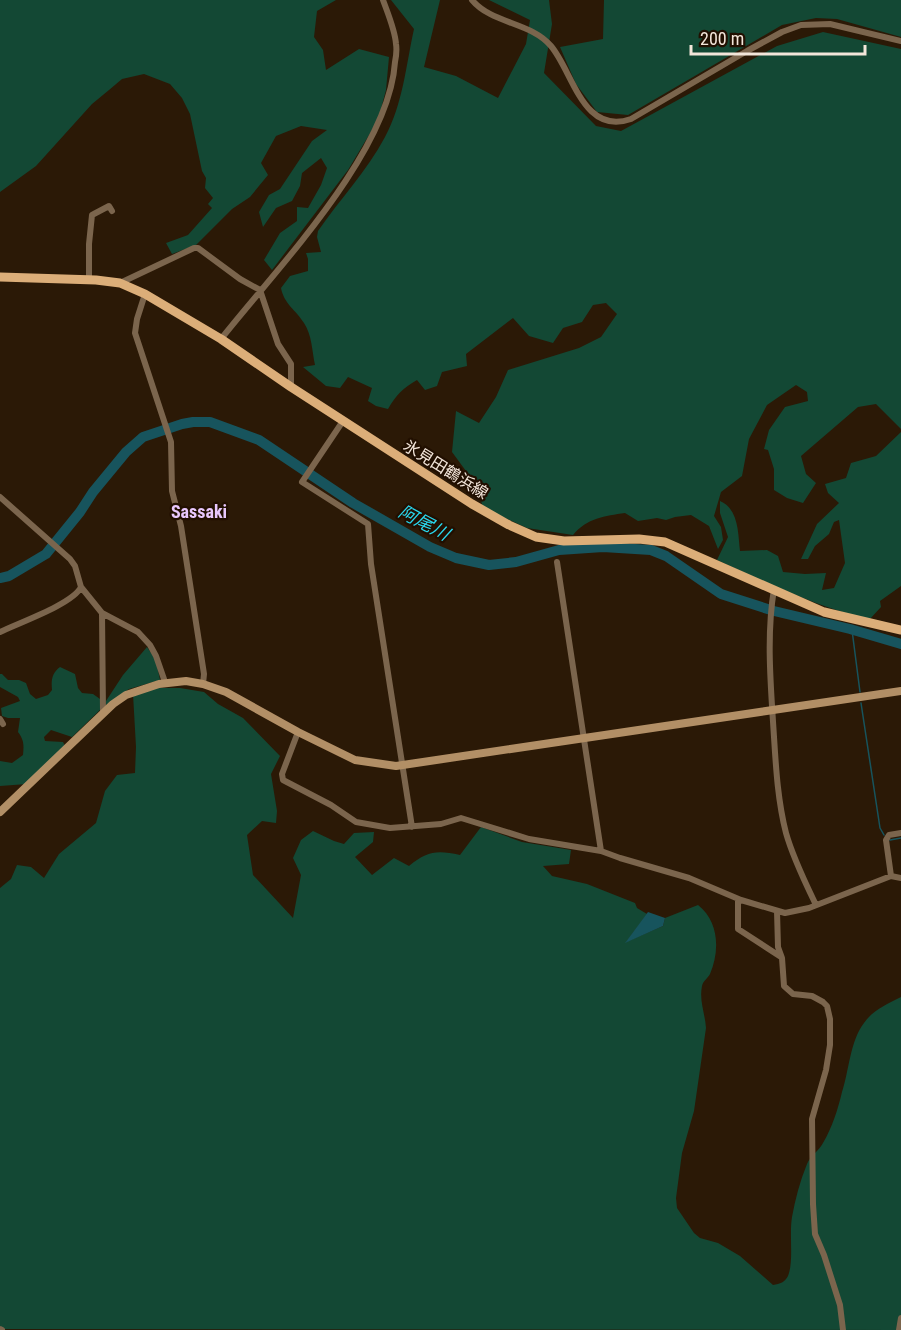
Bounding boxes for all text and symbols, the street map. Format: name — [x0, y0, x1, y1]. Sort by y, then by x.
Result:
scale bar — [691, 18, 865, 56]
text: 200 m — [700, 28, 744, 49]
street label: 氷見田鶴浜線 — [400, 436, 491, 503]
district label: Sassaki — [171, 501, 227, 522]
water label: 阿尾川 — [395, 501, 455, 545]

